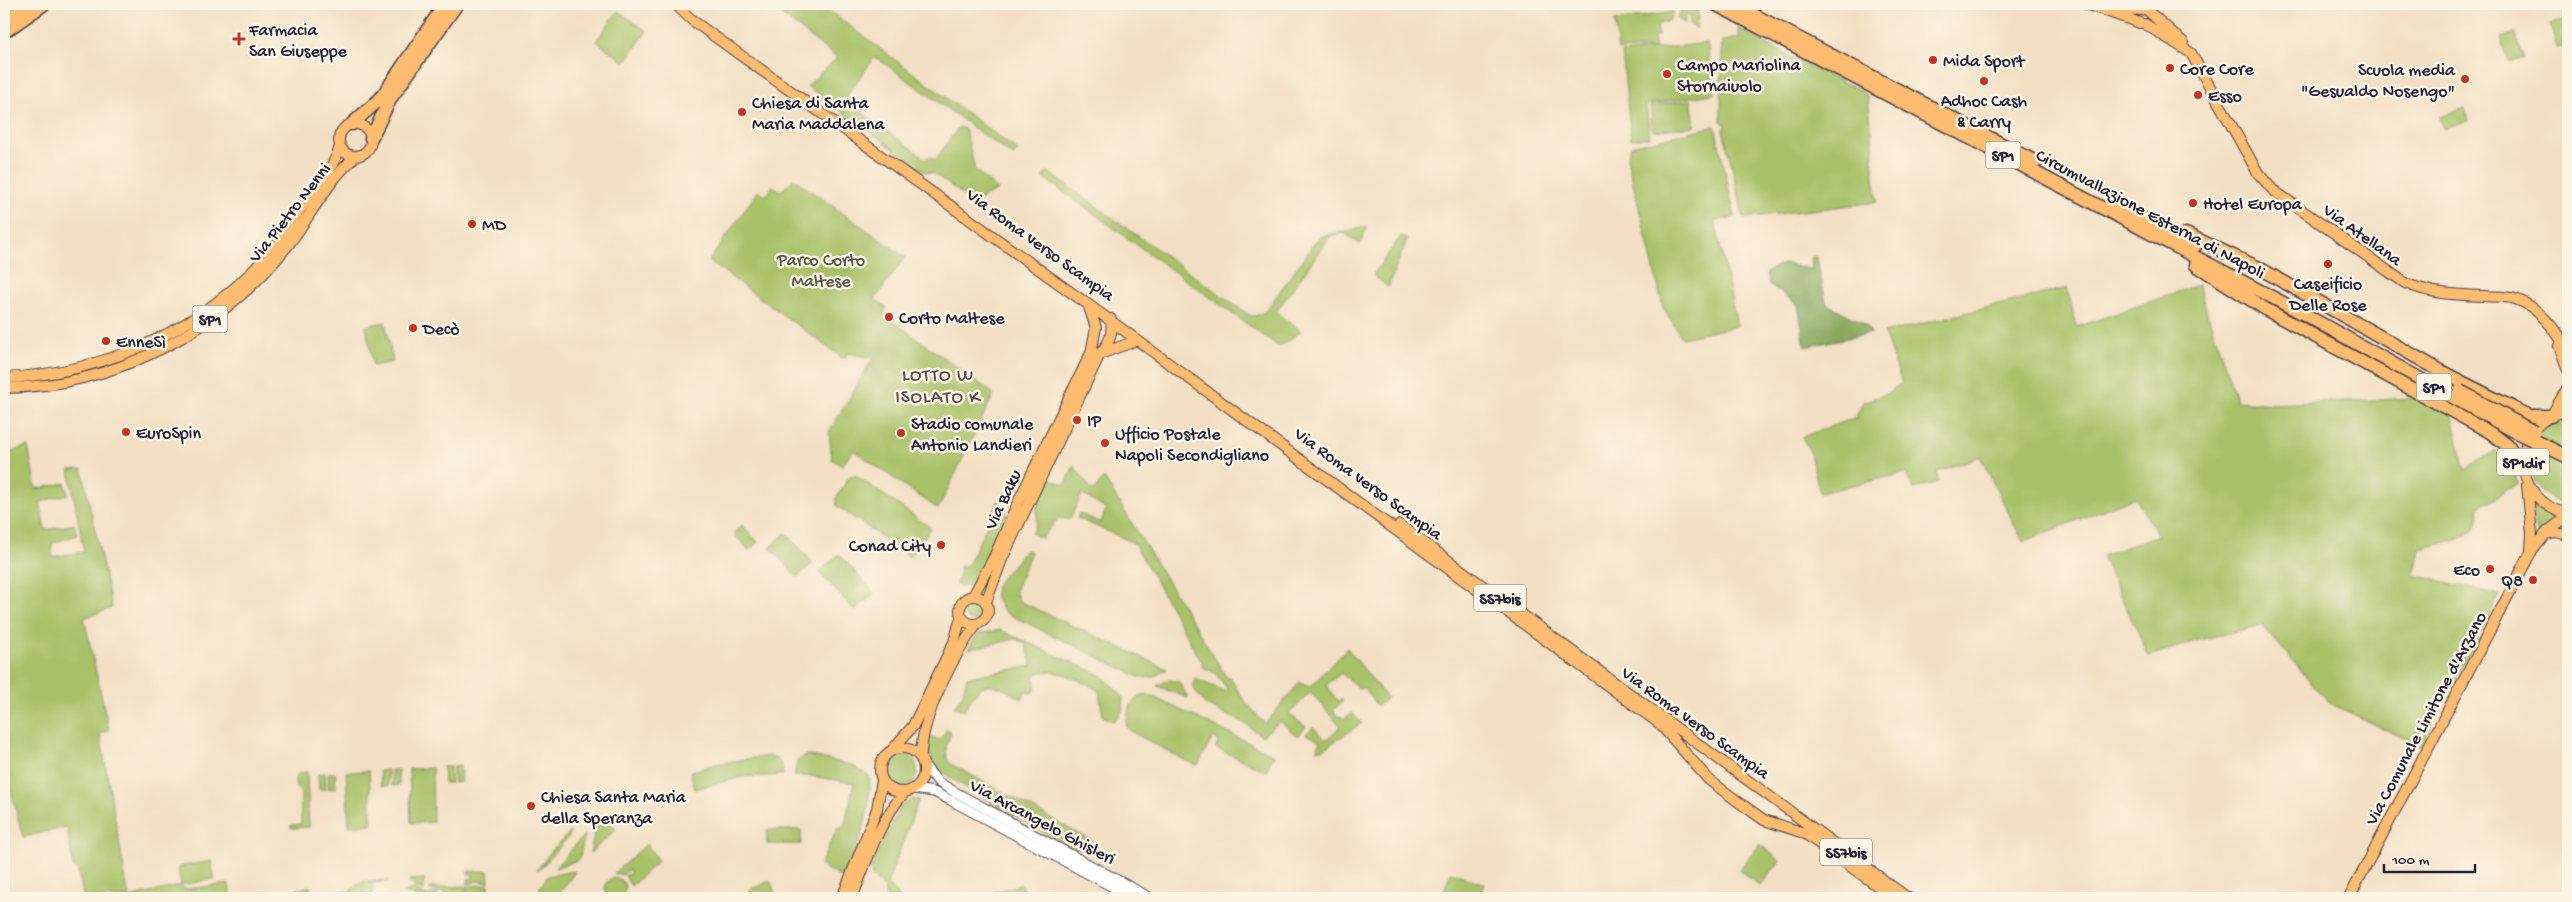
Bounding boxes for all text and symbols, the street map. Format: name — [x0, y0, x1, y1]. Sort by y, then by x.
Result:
place label: Farmacia San Giuseppe — [248, 21, 347, 63]
marker: Farmacia San Giuseppe — [233, 33, 245, 45]
place label: Mida Sport — [1943, 52, 2026, 73]
marker: Mida Sport — [1927, 54, 1939, 66]
place label: Campo Mariolina Stornaiuolo — [1677, 56, 1802, 98]
place label: Core Core — [2180, 60, 2254, 81]
place label: Scuola media "Gesualdo Nosengo" — [2301, 61, 2456, 103]
marker: Core Core — [2164, 62, 2176, 74]
marker: Campo Mariolina Stornaiuolo — [1661, 68, 1673, 80]
marker: Scuola media "Gesualdo Nosengo" — [2459, 73, 2471, 85]
marker: Adhoc Cash & Carry — [1978, 75, 1990, 87]
place label: Esso — [2208, 87, 2242, 108]
marker: Esso — [2192, 89, 2204, 101]
place label: Adhoc Cash & Carry — [1941, 92, 2028, 134]
place label: Chiesa di Santa Maria Maddalena — [752, 94, 885, 136]
marker: Chiesa di Santa Maria Maddalena — [736, 106, 748, 118]
road number: SP1 — [1986, 142, 2020, 168]
street label: Circumvallazione Esterna di Napoli — [2032, 146, 2268, 285]
street label: Via Pietro Nenni — [245, 159, 336, 268]
street label: Via Roma verso Scampia — [961, 185, 1118, 307]
place label: Hotel Europa — [2203, 195, 2303, 216]
marker: Hotel Europa — [2187, 197, 2199, 209]
street label: Via Atellana — [2317, 200, 2406, 272]
place label: MD — [482, 216, 506, 237]
marker: MD — [466, 218, 478, 230]
park label: Parco Corto Maltese — [776, 251, 865, 293]
marker: Caseificio Delle Rose — [2322, 258, 2334, 270]
place label: Caseificio Delle Rose — [2288, 275, 2367, 317]
road number: SP1 — [192, 306, 228, 332]
place label: Corto Maltese — [899, 309, 1005, 330]
marker: Corto Maltese — [883, 311, 895, 323]
place label: Decò — [422, 320, 459, 341]
marker: Decò — [407, 322, 419, 334]
place label: EnneSì — [116, 333, 166, 354]
marker: EnneSì — [100, 335, 112, 347]
district label: LOTTO W ISOLATO K — [895, 365, 982, 410]
road number: SP1 — [2416, 374, 2452, 401]
place label: IP — [1087, 412, 1102, 433]
marker: IP — [1071, 414, 1083, 426]
place label: Stadio comunale Antonio Landieri — [911, 415, 1034, 457]
place label: EuroSpin — [136, 424, 201, 445]
street label: Via Roma verso Scampia — [1289, 424, 1446, 546]
place label: Ufficio Postale Napoli Secondigliano — [1115, 425, 1269, 467]
marker: EuroSpin — [120, 426, 132, 438]
marker: Stadio comunale Antonio Landieri — [895, 427, 907, 439]
marker: Ufficio Postale Napoli Secondigliano — [1099, 437, 1111, 449]
road number: SP1dir — [2497, 448, 2549, 476]
street label: Via Baku — [981, 466, 1028, 534]
place label: Conad City — [849, 537, 931, 558]
marker: Conad City — [935, 539, 947, 551]
place label: Eco — [2453, 561, 2480, 582]
marker: Eco — [2484, 563, 2496, 575]
place label: Q8 — [2501, 572, 2523, 593]
marker: Q8 — [2527, 574, 2539, 586]
road number: SS7bis — [1474, 584, 1526, 612]
street label: Via Comunale Limitone d'Arzano — [2361, 609, 2492, 830]
street label: Via Roma verso Scampia — [1616, 663, 1773, 785]
street label: Via Arcangelo Ghisleri — [964, 775, 1118, 871]
place label: Chiesa Santa Maria della Speranza — [541, 788, 687, 830]
marker: Chiesa Santa Maria della Speranza — [525, 800, 537, 812]
road number: SS7bis — [1820, 839, 1872, 866]
scale bar — [2384, 842, 2476, 874]
text: 100 m — [2391, 852, 2430, 870]

